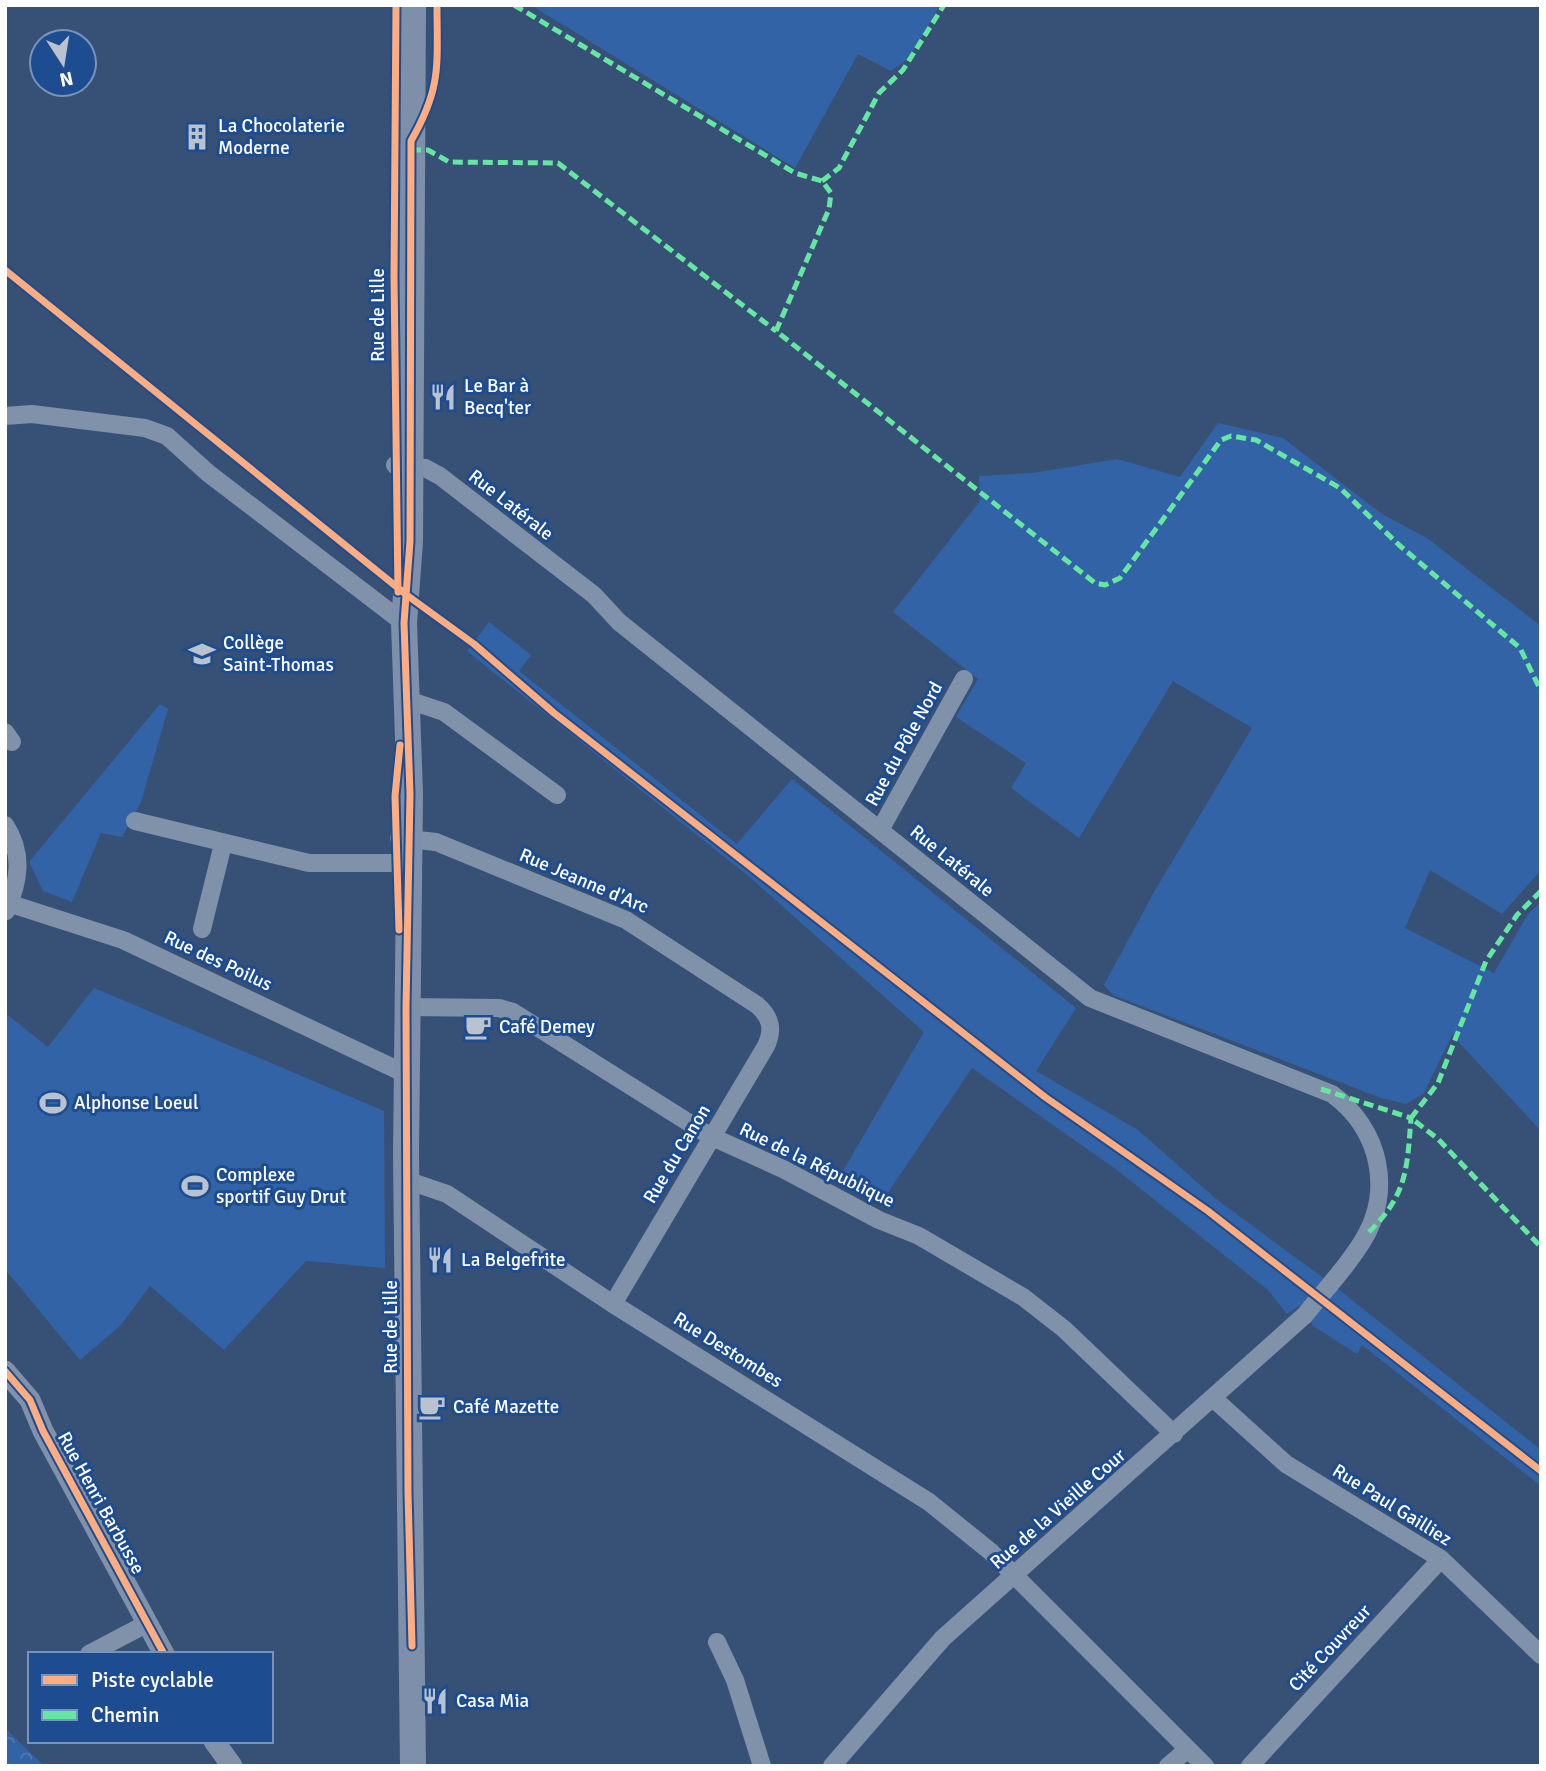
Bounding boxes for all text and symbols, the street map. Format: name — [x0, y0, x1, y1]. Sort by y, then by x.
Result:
north arrow — [28, 28, 98, 98]
text: N — [57, 66, 75, 92]
place label: La Chocolaterie Moderne — [218, 114, 345, 160]
building icon: La Chocolaterie Moderne — [182, 122, 212, 152]
street label: Rue de Lille — [366, 268, 390, 362]
place label: Le Bar à Becq'ter — [464, 374, 531, 420]
restaurant icon: Le Bar à Becq'ter — [428, 382, 458, 412]
street label: Rue Latérale — [464, 464, 558, 546]
place label: Collège Saint-Thomas — [223, 631, 334, 677]
school or university icon: Collège Saint-Thomas — [187, 639, 217, 669]
street label: Rue du Pôle Nord — [860, 678, 948, 810]
street label: Rue Latérale — [905, 820, 999, 902]
street label: Rue Jeanne d'Arc — [516, 843, 652, 919]
street label: Rue des Poilus — [160, 926, 276, 996]
cafe icon: Café Demey — [463, 1012, 493, 1042]
place label: Café Demey — [499, 1015, 595, 1039]
sports icon: Alphonse Loeul — [38, 1088, 68, 1118]
place label: Alphonse Loeul — [74, 1091, 198, 1115]
street label: Rue du Canon — [638, 1100, 716, 1208]
street label: Rue de la République — [735, 1117, 899, 1213]
place label: Complexe sportif Guy Drut — [216, 1163, 346, 1209]
sports icon: Complexe sportif Guy Drut — [180, 1171, 210, 1201]
restaurant icon: La Belgefrite — [425, 1245, 455, 1275]
place label: La Belgefrite — [461, 1248, 566, 1272]
street label: Rue de Lille — [379, 1280, 403, 1374]
street label: Rue Destombes — [669, 1307, 787, 1393]
cafe icon: Café Mazette — [417, 1392, 447, 1422]
place label: Café Mazette — [453, 1395, 559, 1419]
street label: Rue Henri Barbusse — [52, 1428, 150, 1578]
street label: Rue de la Vieille Cour — [985, 1444, 1131, 1574]
street label: Rue Paul Gailliez — [1328, 1459, 1456, 1551]
street label: Cité Couvreur — [1284, 1599, 1376, 1697]
legend — [28, 1652, 273, 1743]
text: Piste cyclable — [91, 1667, 214, 1693]
restaurant icon: Casa Mia — [420, 1686, 450, 1716]
place label: Casa Mia — [456, 1689, 529, 1713]
text: Chemin — [91, 1702, 160, 1728]

